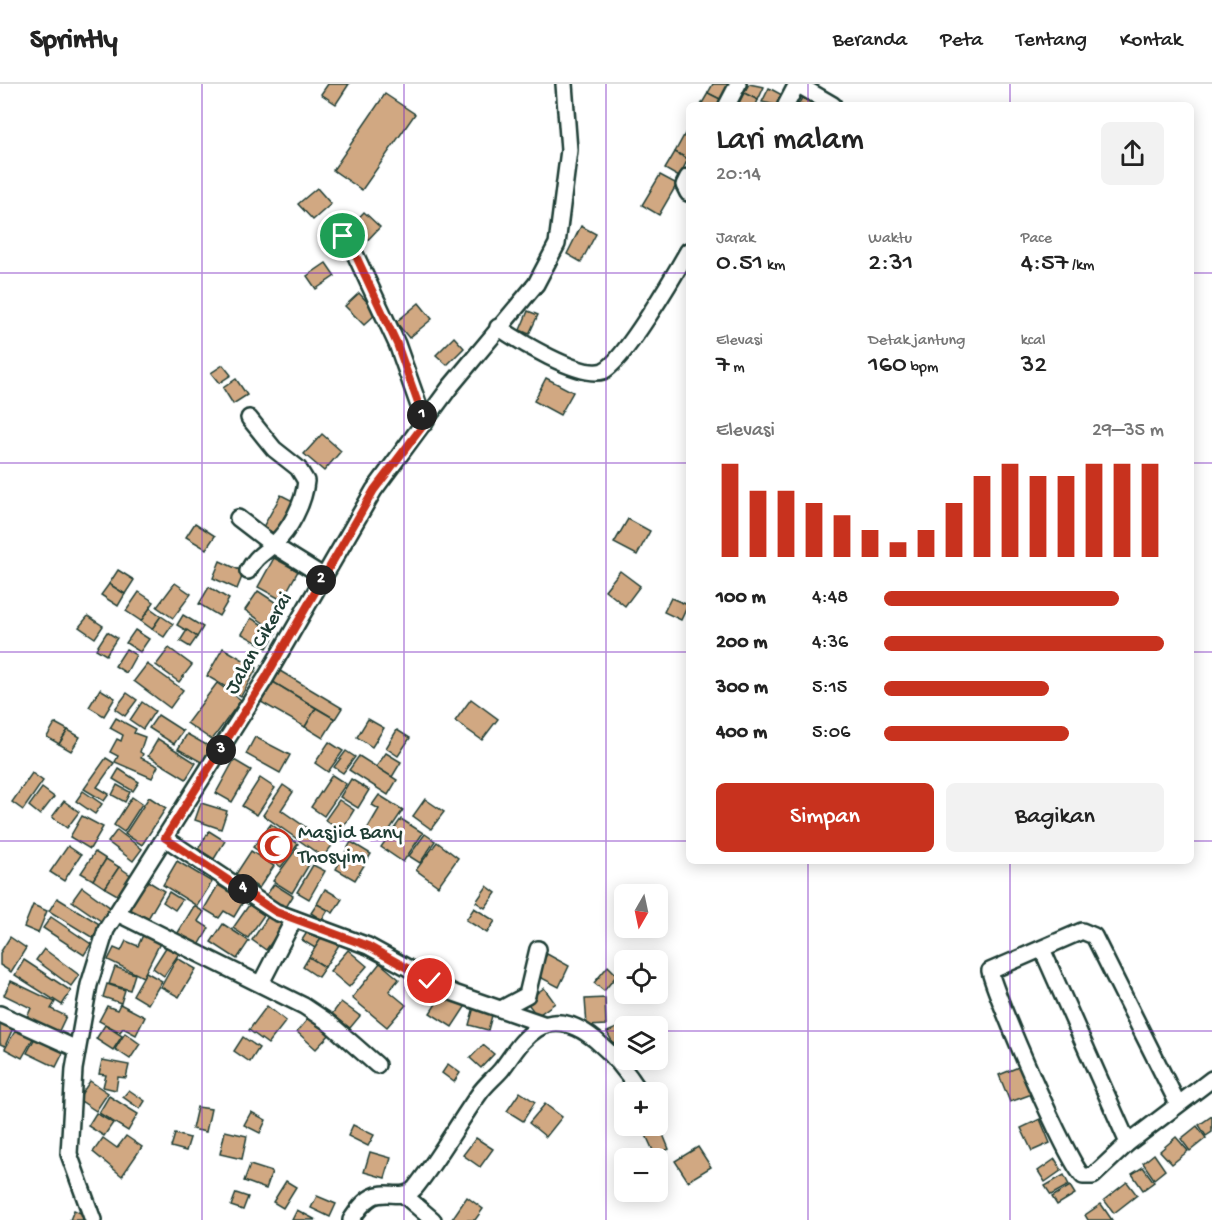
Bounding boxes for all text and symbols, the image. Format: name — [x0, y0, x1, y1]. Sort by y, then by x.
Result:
text: Sprintly — [30, 25, 117, 58]
text: Beranda — [833, 29, 907, 54]
text: Peta — [940, 29, 983, 54]
text: Tentang — [1016, 29, 1087, 54]
text: Kontak — [1120, 29, 1182, 54]
text: Lari malam — [716, 122, 864, 160]
button: share — [1101, 122, 1164, 185]
text: 20:14 — [716, 164, 761, 187]
pin — [317, 210, 368, 261]
icon: arrive — [326, 219, 359, 252]
text: Jarak — [716, 230, 755, 249]
text: Waktu — [868, 230, 912, 249]
text: Pace — [1021, 230, 1052, 249]
text: 0.51 — [716, 249, 763, 280]
text: 2:31 — [868, 249, 913, 280]
text: 4:57 — [1021, 249, 1068, 280]
text: km — [763, 257, 785, 276]
text: /km — [1068, 257, 1094, 276]
text: Elevasi — [716, 332, 763, 351]
text: Detak jantung — [868, 332, 965, 351]
text: kcal — [1021, 332, 1046, 351]
text: 7 — [716, 351, 730, 382]
text: 160 — [868, 351, 907, 382]
text: 32 — [1021, 351, 1047, 382]
text: m — [730, 359, 745, 378]
text: bpm — [907, 359, 938, 378]
pin: 1 — [407, 400, 437, 430]
text: 1 — [419, 405, 425, 424]
text: Elevasi — [716, 420, 775, 443]
text: 29–35 m — [1092, 420, 1164, 443]
pin: 2 — [306, 565, 336, 595]
text: 2 — [317, 570, 325, 589]
text: 100 m — [716, 587, 766, 610]
text: 4:48 — [812, 587, 848, 610]
street label: Jalan Cikerai — [221, 588, 299, 700]
text: 200 m — [716, 632, 767, 655]
text: 4:36 — [812, 632, 848, 655]
text: 300 m — [716, 677, 768, 700]
text: 5:15 — [812, 677, 847, 700]
text: 400 m — [716, 722, 767, 745]
text: 5:06 — [812, 722, 850, 745]
pin: 3 — [206, 735, 236, 765]
text: 3 — [217, 740, 225, 759]
button: Simpan — [716, 783, 934, 852]
button: Bagikan — [946, 783, 1164, 852]
place label: Masjid Bany Thosyim — [297, 822, 403, 871]
mosque icon: Masjid Bany Thosyim — [257, 828, 293, 864]
pin: 4 — [228, 874, 258, 904]
text: 4 — [239, 879, 247, 898]
north arrow — [614, 884, 668, 938]
map controls — [614, 884, 668, 1202]
button: locate — [614, 950, 668, 1004]
pin — [404, 955, 455, 1006]
icon: check — [413, 964, 446, 997]
button: layers — [614, 1016, 668, 1070]
button: + — [614, 1082, 668, 1136]
button: − — [614, 1148, 668, 1202]

